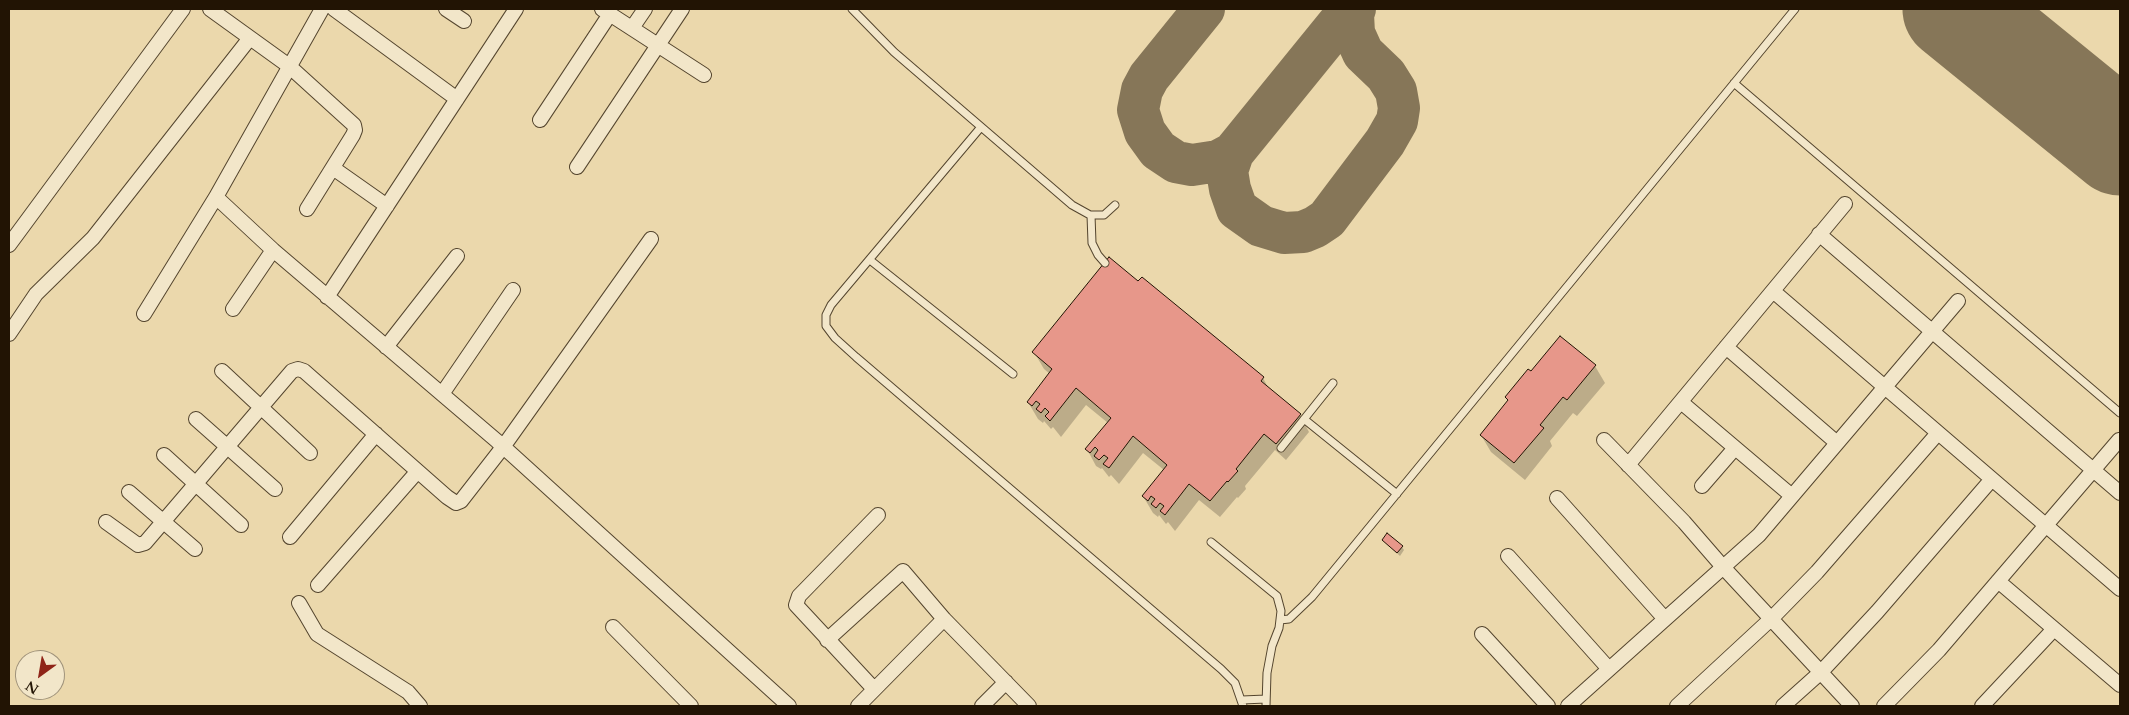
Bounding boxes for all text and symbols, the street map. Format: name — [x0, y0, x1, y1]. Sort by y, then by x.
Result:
north arrow — [15, 650, 65, 700]
text: N — [22, 676, 43, 699]

